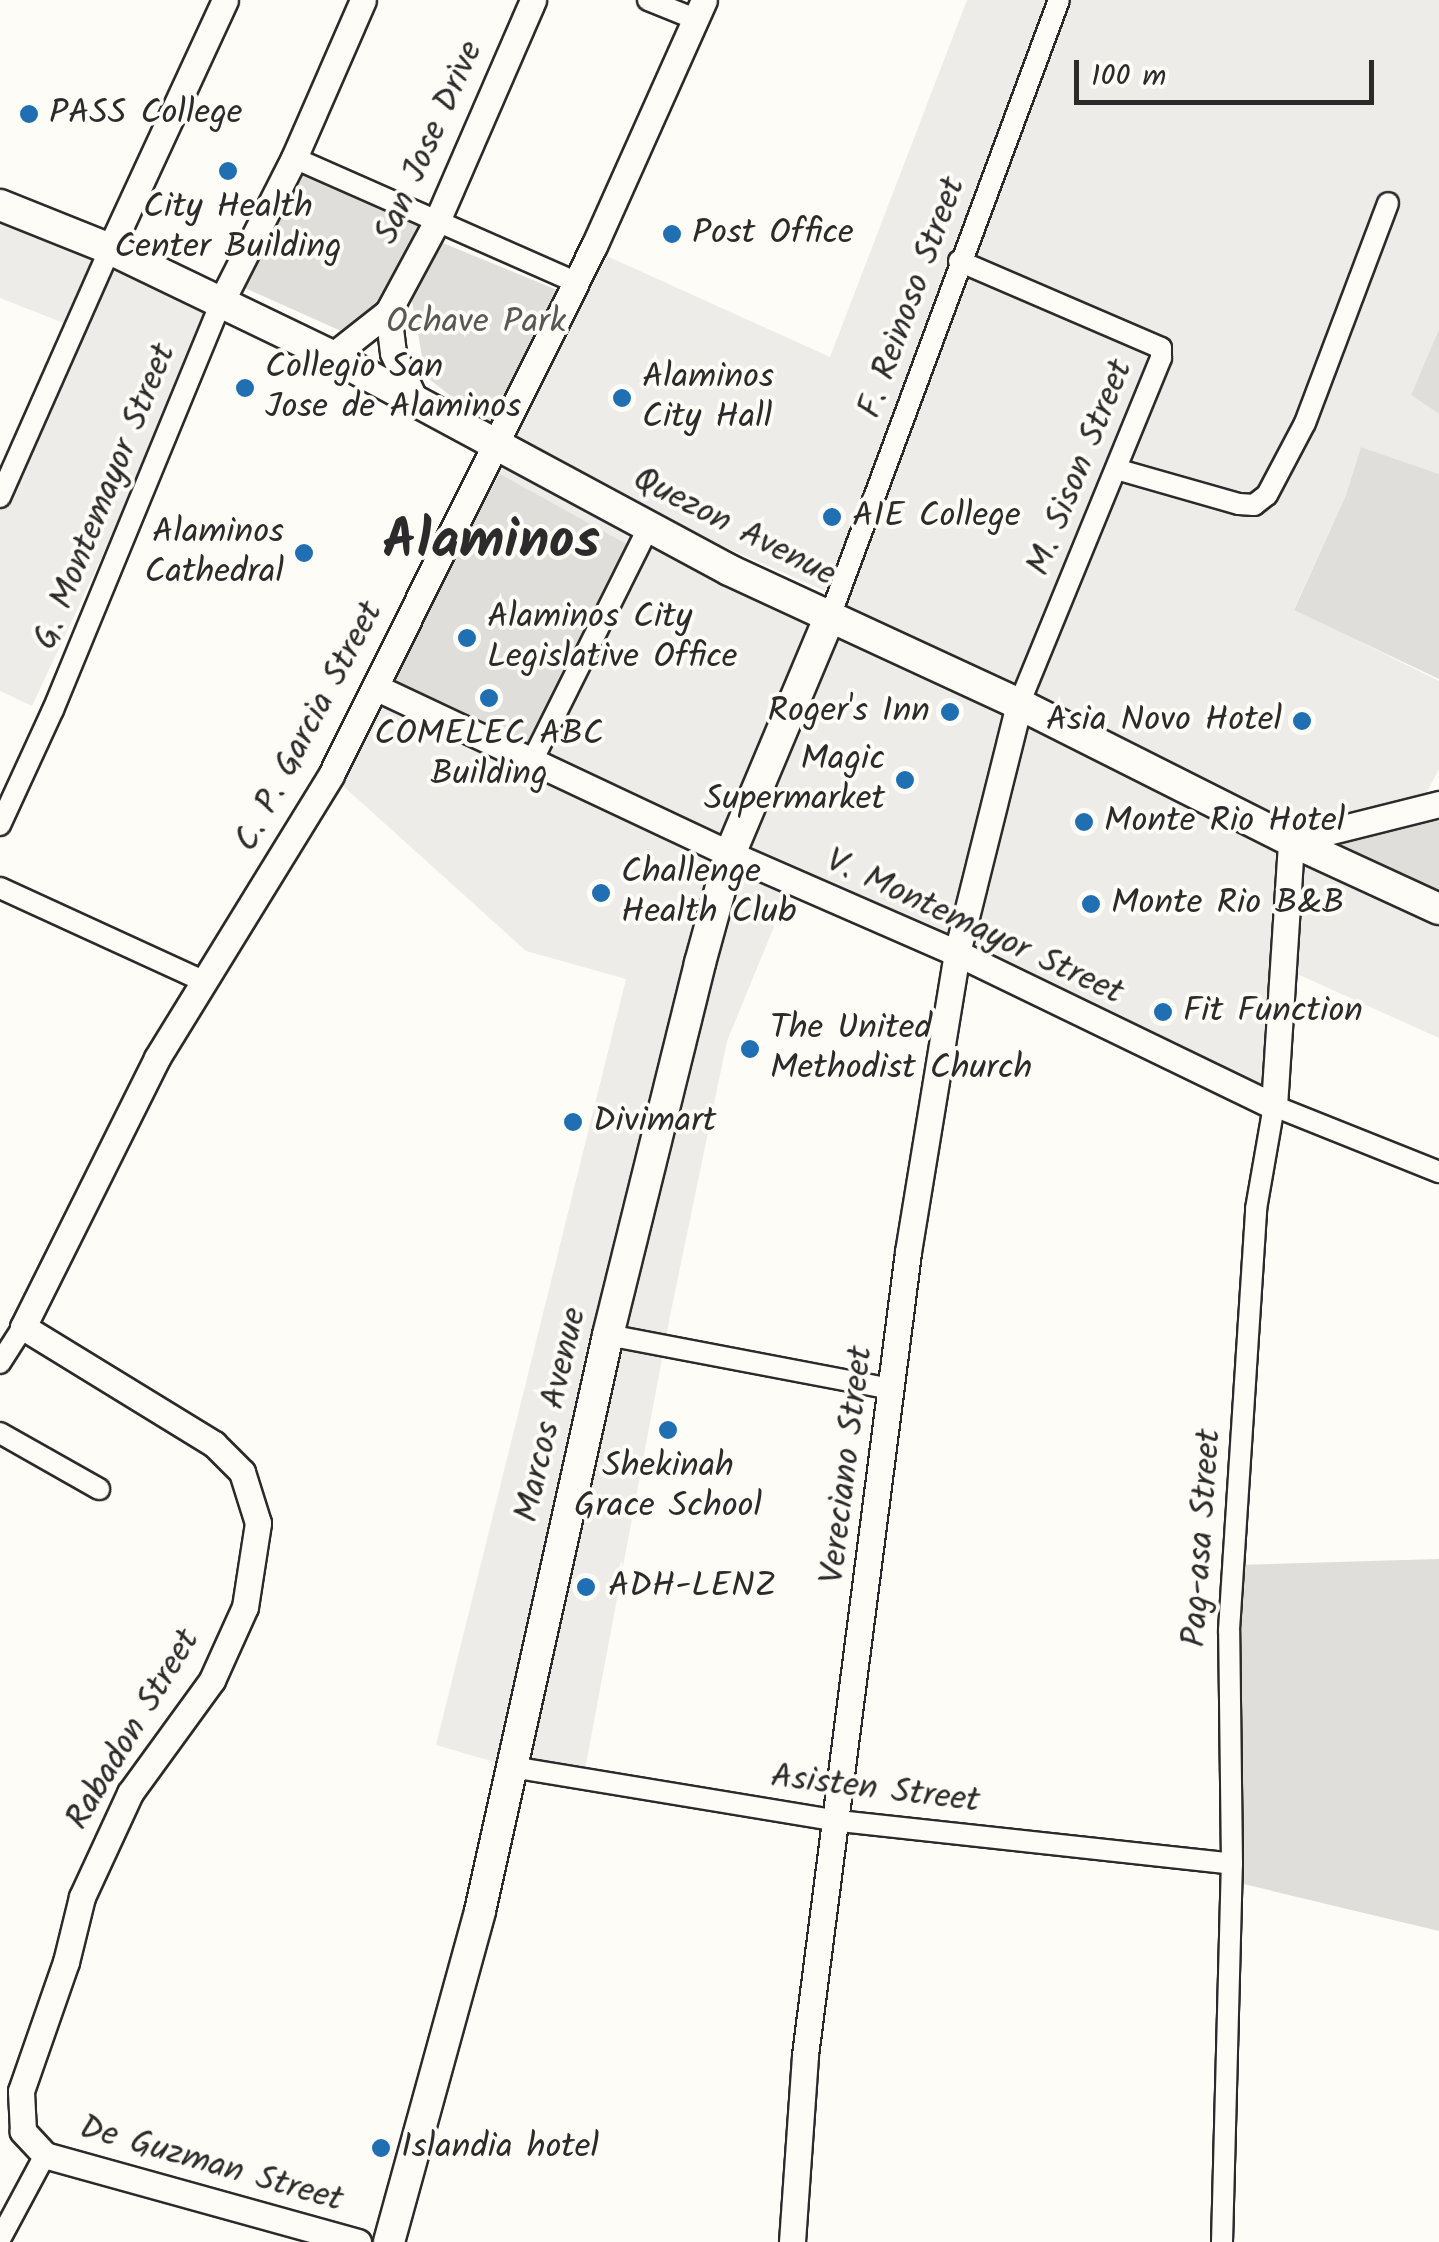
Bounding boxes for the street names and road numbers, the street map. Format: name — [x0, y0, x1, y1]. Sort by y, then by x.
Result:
street label: San Jose Drive — [367, 35, 493, 251]
street label: F. Reinoso Street — [850, 172, 976, 424]
street label: G. Montemayor Street — [25, 338, 187, 656]
street label: M. Sison Street — [1019, 354, 1143, 582]
street label: Quezon Avenue — [626, 459, 842, 597]
street label: C. P. Garcia Street — [226, 595, 394, 859]
street label: V. Montemayor Street — [819, 841, 1129, 1015]
street label: Marcos Avenue — [507, 1304, 597, 1526]
street label: Vereciano Street — [813, 1344, 883, 1586]
street label: Pag-asa Street — [1174, 1427, 1232, 1649]
street label: Rabadon Street — [58, 1622, 210, 1838]
street label: Asisten Street — [768, 1756, 982, 1824]
street label: De Guzman Street — [75, 2107, 347, 2223]

